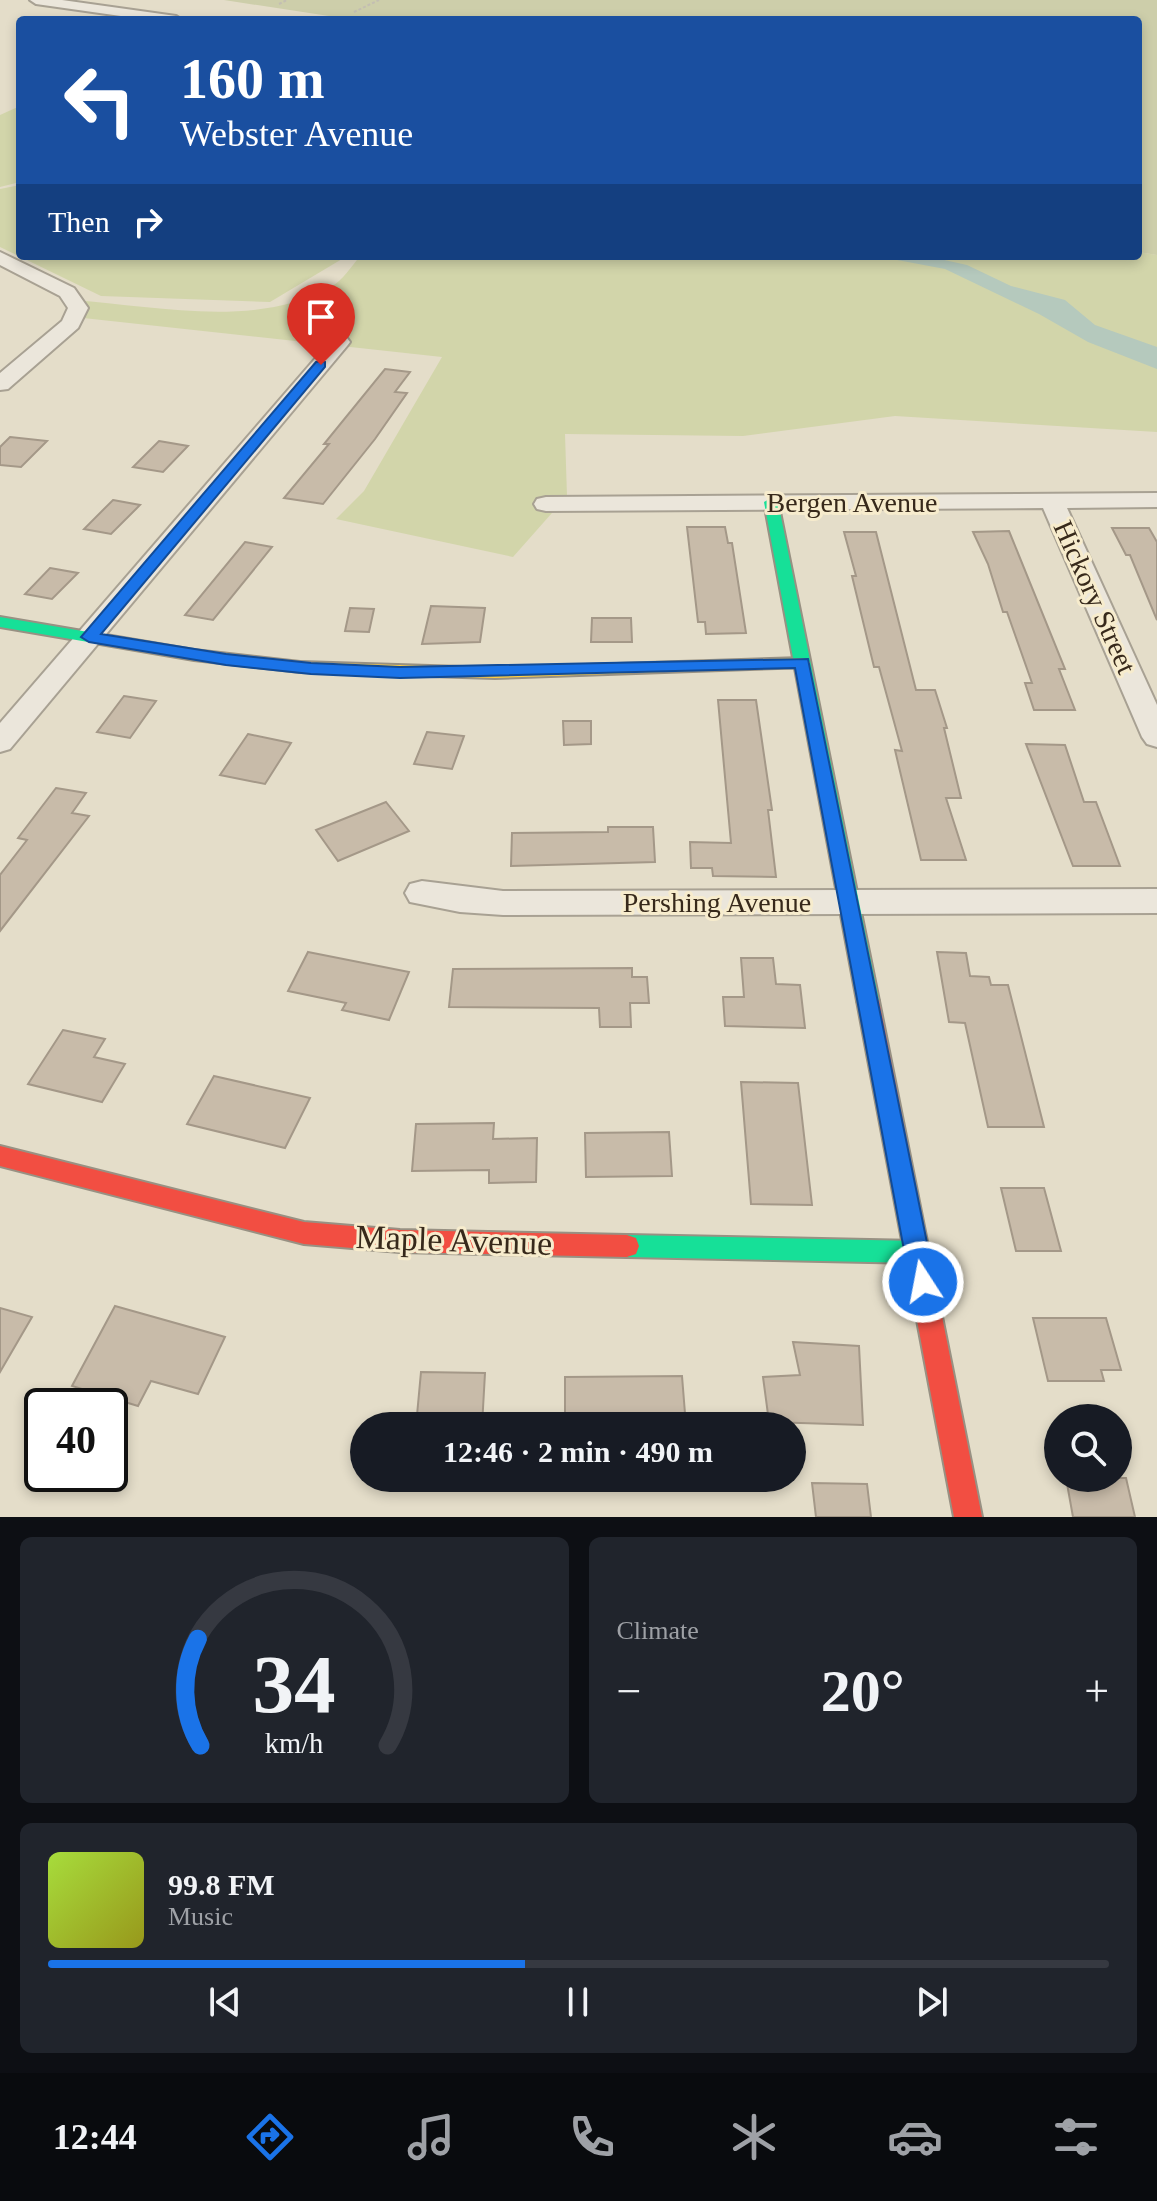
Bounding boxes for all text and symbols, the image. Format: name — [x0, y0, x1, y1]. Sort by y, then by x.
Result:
icon: left — [48, 48, 152, 152]
text: 160 m — [180, 48, 325, 110]
text: Webster Avenue — [180, 114, 413, 154]
icon: right — [126, 200, 170, 244]
text: Then — [48, 205, 110, 238]
pin — [287, 283, 355, 365]
icon: arrive — [299, 295, 343, 339]
street label: Bergen Avenue — [767, 487, 937, 518]
street label: Hickory Street — [1047, 516, 1143, 678]
street label: Pershing Avenue — [623, 887, 811, 918]
street label: Maple Avenue — [355, 1218, 553, 1262]
position arrow — [881, 1240, 965, 1324]
speed limit sign: 40 — [24, 1388, 128, 1492]
map controls — [1044, 1404, 1132, 1492]
button: search — [1044, 1404, 1132, 1492]
text: 12:46 · 2 min · 490 m — [443, 1435, 713, 1468]
text: Climate — [617, 1616, 699, 1645]
text: 34 — [253, 1638, 336, 1730]
text: 20° — [821, 1658, 905, 1724]
text: − — [617, 1667, 641, 1716]
text: + — [1084, 1667, 1109, 1716]
text: km/h — [265, 1728, 324, 1759]
text: 99.8 FM — [168, 1868, 275, 1901]
text: Music — [168, 1902, 233, 1931]
icon: previous — [203, 1980, 247, 2024]
icon: pause — [556, 1980, 600, 2024]
icon: next — [910, 1980, 954, 2024]
icon: directions — [242, 2109, 298, 2165]
icon: music — [403, 2109, 459, 2165]
icon: phone — [564, 2109, 620, 2165]
icon: climate — [726, 2109, 782, 2165]
icon: car — [887, 2109, 943, 2165]
icon: filters — [1048, 2109, 1104, 2165]
text: 12:44 — [53, 2117, 137, 2157]

